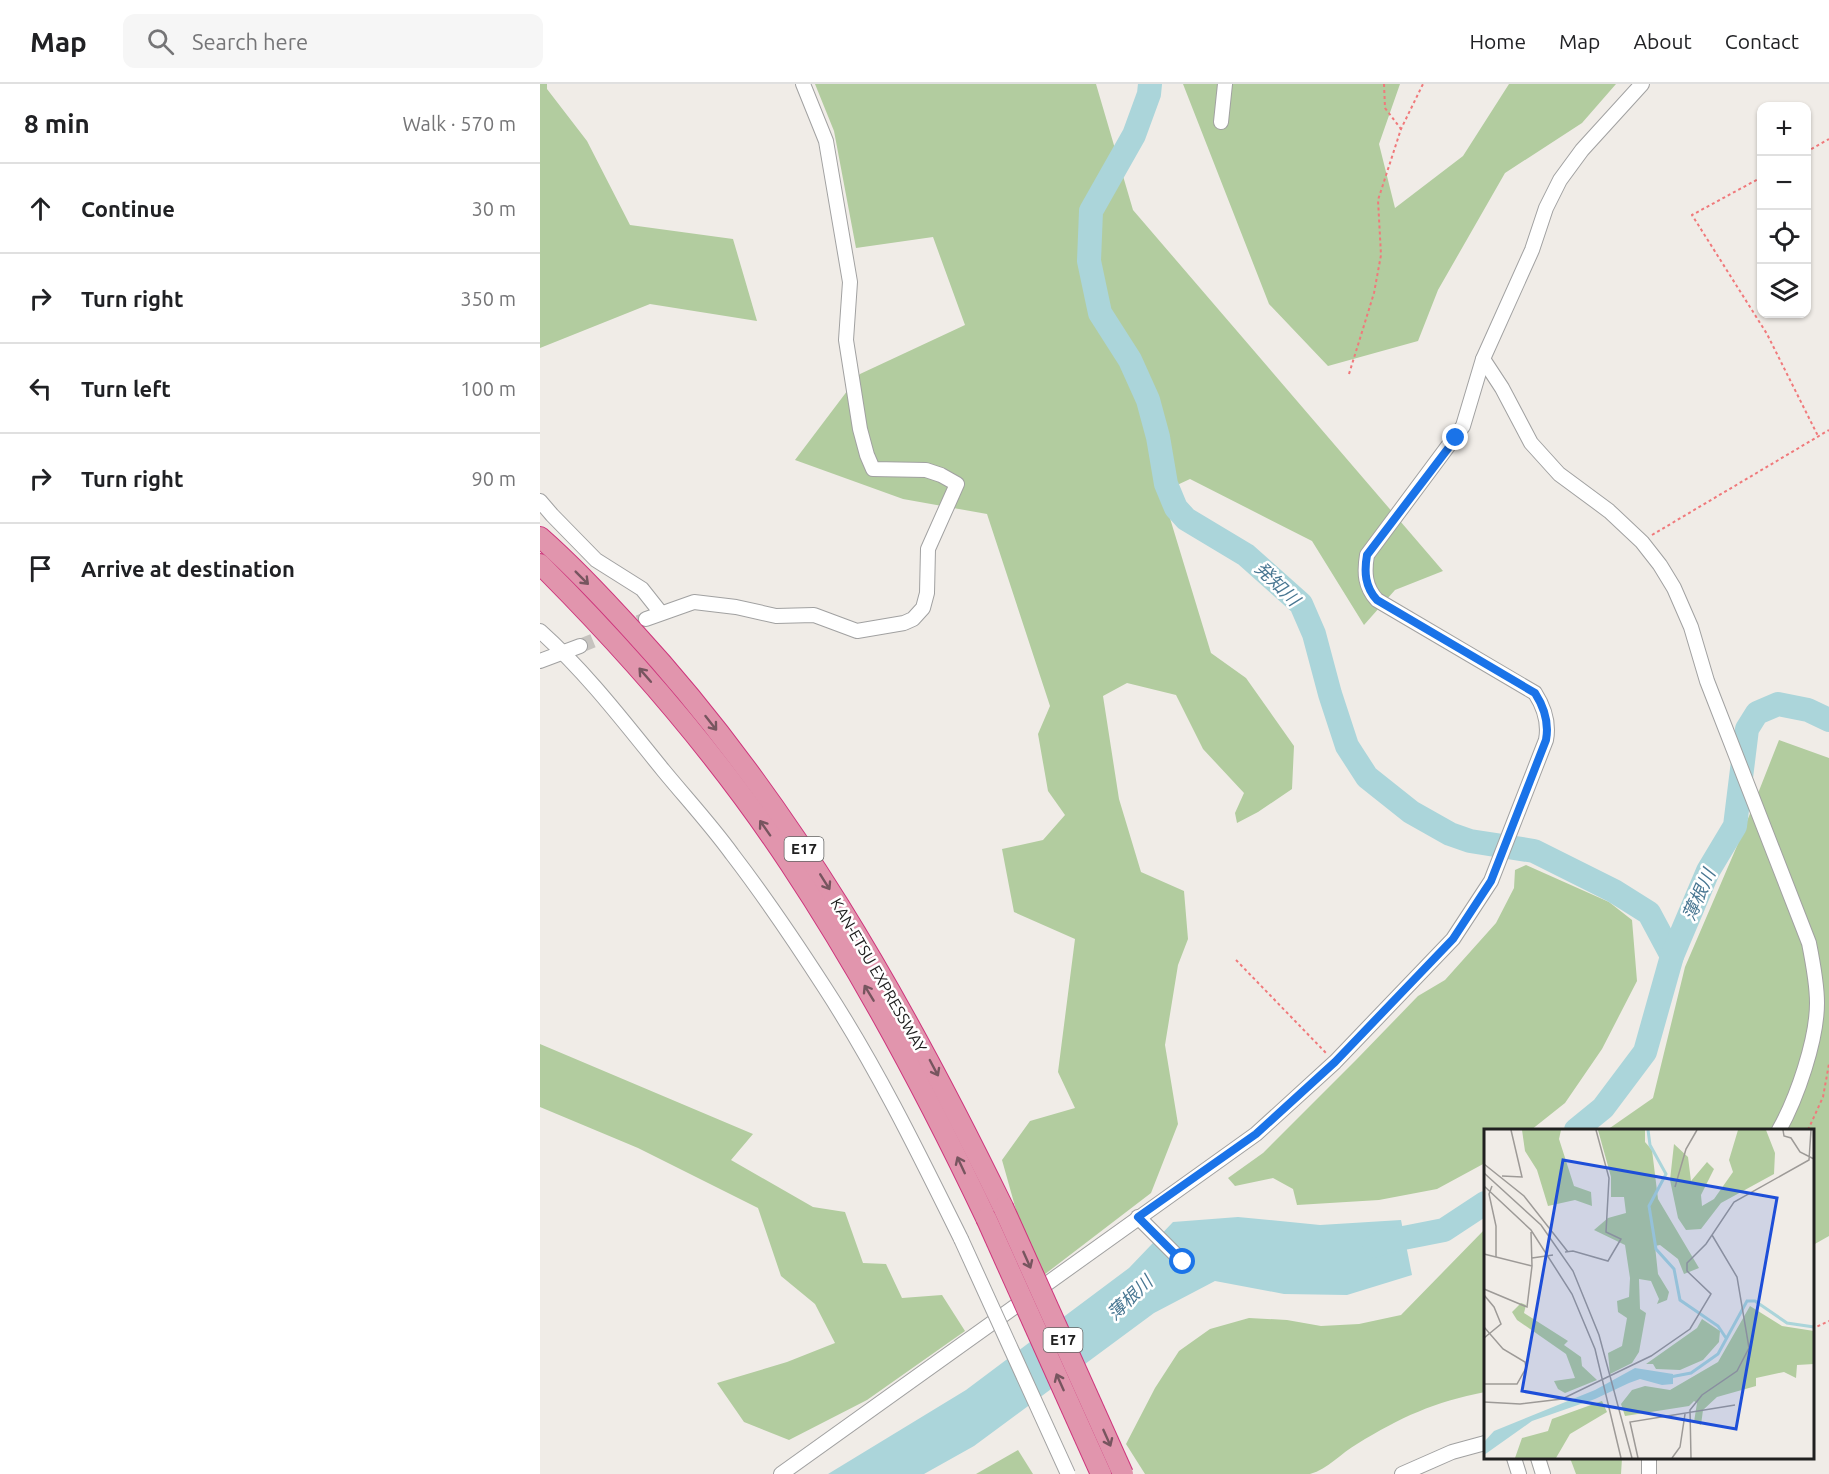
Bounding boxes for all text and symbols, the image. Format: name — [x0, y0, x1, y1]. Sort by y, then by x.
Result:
search box — [123, 14, 543, 68]
icon: search — [144, 25, 177, 58]
text: Map — [30, 26, 87, 57]
text: Search here — [192, 29, 308, 54]
text: Home — [1469, 29, 1526, 53]
text: Map — [1559, 29, 1600, 53]
text: About — [1633, 29, 1692, 53]
text: Contact — [1725, 29, 1799, 53]
map controls — [1757, 102, 1811, 318]
button: + — [1757, 102, 1811, 156]
text: 8 min — [24, 109, 90, 138]
text: Walk · 570 m — [403, 112, 516, 135]
button: − — [1757, 156, 1811, 210]
icon: ahead — [24, 192, 57, 225]
text: Continue — [81, 196, 175, 221]
text: 30 m — [472, 197, 516, 220]
button: locate — [1757, 210, 1811, 264]
button: layers — [1757, 264, 1811, 318]
icon: right — [24, 282, 57, 315]
text: Turn right — [81, 286, 183, 311]
text: 350 m — [460, 287, 516, 310]
icon: left — [24, 372, 57, 405]
text: Turn left — [81, 376, 171, 401]
text: 100 m — [460, 377, 516, 400]
route end — [1442, 424, 1468, 450]
icon: right — [24, 462, 57, 495]
text: Turn right — [81, 466, 183, 491]
text: 90 m — [472, 467, 516, 490]
icon: arrive — [24, 552, 57, 585]
text: Arrive at destination — [81, 556, 295, 581]
water label: 発知川 — [1251, 557, 1306, 611]
one-way arrow — [574, 570, 589, 585]
one-way arrow — [638, 668, 652, 683]
one-way arrow — [705, 715, 718, 731]
one-way arrow — [759, 821, 771, 837]
road number: E17 — [784, 837, 824, 861]
water label: 薄根川 — [1678, 864, 1719, 923]
one-way arrow — [819, 873, 831, 890]
street label: KAN-ETSU EXPRESSWAY — [827, 895, 931, 1056]
one-way arrow — [863, 985, 875, 1002]
one-way arrow — [928, 1059, 940, 1077]
inset map — [1484, 1129, 1814, 1459]
one-way arrow — [955, 1156, 967, 1174]
route start — [1169, 1248, 1195, 1274]
one-way arrow — [1021, 1251, 1033, 1269]
water label: 薄根川 — [1103, 1270, 1157, 1323]
road number: E17 — [1044, 1328, 1082, 1352]
one-way arrow — [1053, 1374, 1065, 1392]
one-way arrow — [1102, 1429, 1113, 1447]

